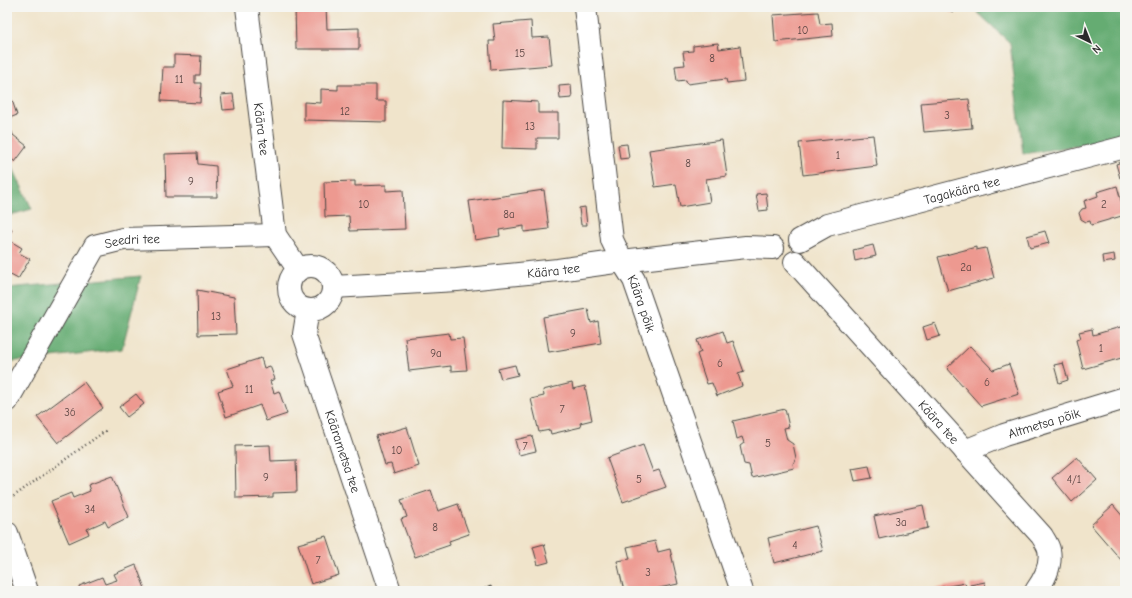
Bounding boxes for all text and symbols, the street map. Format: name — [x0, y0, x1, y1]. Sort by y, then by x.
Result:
north arrow — [1070, 22, 1110, 62]
house number: 10 — [797, 24, 809, 37]
text: N — [1089, 42, 1104, 56]
house number: 15 — [515, 47, 525, 60]
house number: 8 — [709, 52, 715, 65]
house number: 11 — [175, 73, 183, 86]
street label: Käära tee — [251, 102, 273, 157]
house number: 12 — [340, 105, 350, 118]
house number: 3 — [944, 109, 950, 122]
house number: 13 — [525, 120, 535, 133]
house number: 1 — [836, 149, 840, 162]
house number: 8 — [685, 157, 691, 170]
street label: Tagakäära tee — [922, 173, 1002, 207]
house number: 9 — [188, 175, 194, 188]
house number: 10 — [358, 198, 370, 211]
house number: 2 — [1101, 198, 1107, 211]
house number: 8a — [503, 208, 515, 221]
street label: Seedri tee — [103, 231, 161, 251]
street label: Käära tee — [526, 259, 581, 281]
house number: 2a — [960, 261, 972, 274]
street label: Käära põik — [625, 272, 659, 335]
house number: 13 — [211, 310, 221, 323]
house number: 9 — [570, 327, 576, 340]
house number: 1 — [1099, 342, 1103, 355]
house number: 9a — [430, 347, 442, 360]
house number: 6 — [717, 357, 723, 370]
house number: 6 — [984, 376, 990, 389]
house number: 11 — [245, 383, 253, 396]
street label: Käära tee — [916, 397, 963, 447]
house number: 7 — [559, 403, 565, 416]
street label: Altmetsa põik — [1006, 404, 1083, 441]
house number: 36 — [64, 406, 76, 419]
street label: Käärametsa tee — [322, 408, 364, 495]
house number: 5 — [765, 437, 771, 450]
house number: 7 — [522, 440, 528, 453]
house number: 10 — [391, 444, 403, 457]
house number: 9 — [263, 471, 269, 484]
house number: 5 — [636, 473, 642, 486]
house number: 4/1 — [1067, 473, 1081, 486]
house number: 34 — [85, 503, 95, 516]
house number: 3a — [895, 516, 907, 529]
house number: 8 — [432, 521, 438, 534]
house number: 4 — [792, 539, 798, 552]
house number: 7 — [315, 554, 321, 567]
house number: 3 — [645, 566, 651, 579]

